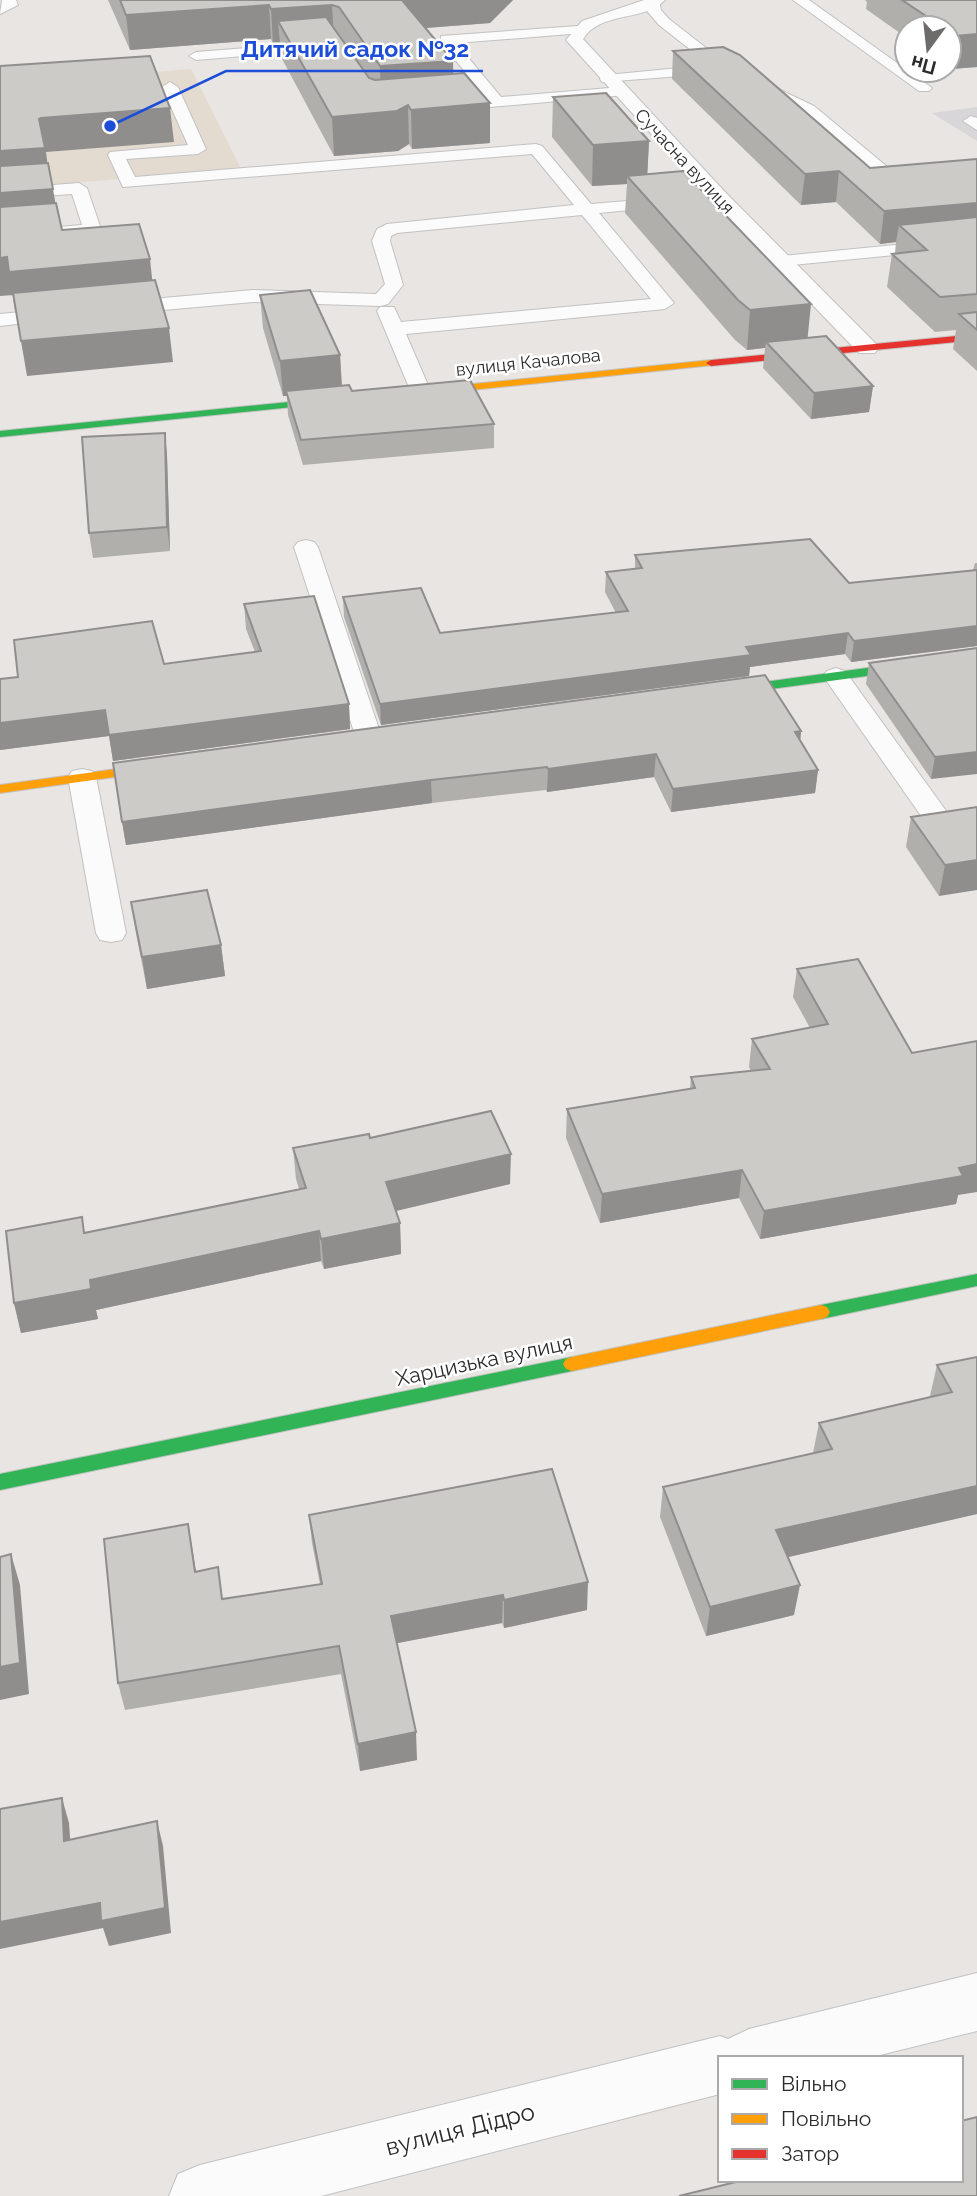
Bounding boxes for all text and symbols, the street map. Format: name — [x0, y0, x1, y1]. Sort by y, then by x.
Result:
north arrow — [893, 14, 963, 84]
callout: Дитячий садок №32 — [226, 27, 483, 71]
text: Дитячий садок №32 — [241, 35, 469, 62]
text: Пн — [909, 52, 939, 79]
street label: Сучасна вулиця — [631, 104, 739, 218]
street label: вулиця Качалова — [455, 344, 601, 380]
street label: Харцизька вулиця — [393, 1329, 575, 1391]
legend — [718, 2056, 963, 2182]
text: Вільно — [781, 2071, 847, 2096]
street label: вулиця Дідро — [383, 2096, 537, 2162]
text: Повільно — [781, 2106, 871, 2131]
text: Затор — [781, 2141, 839, 2166]

